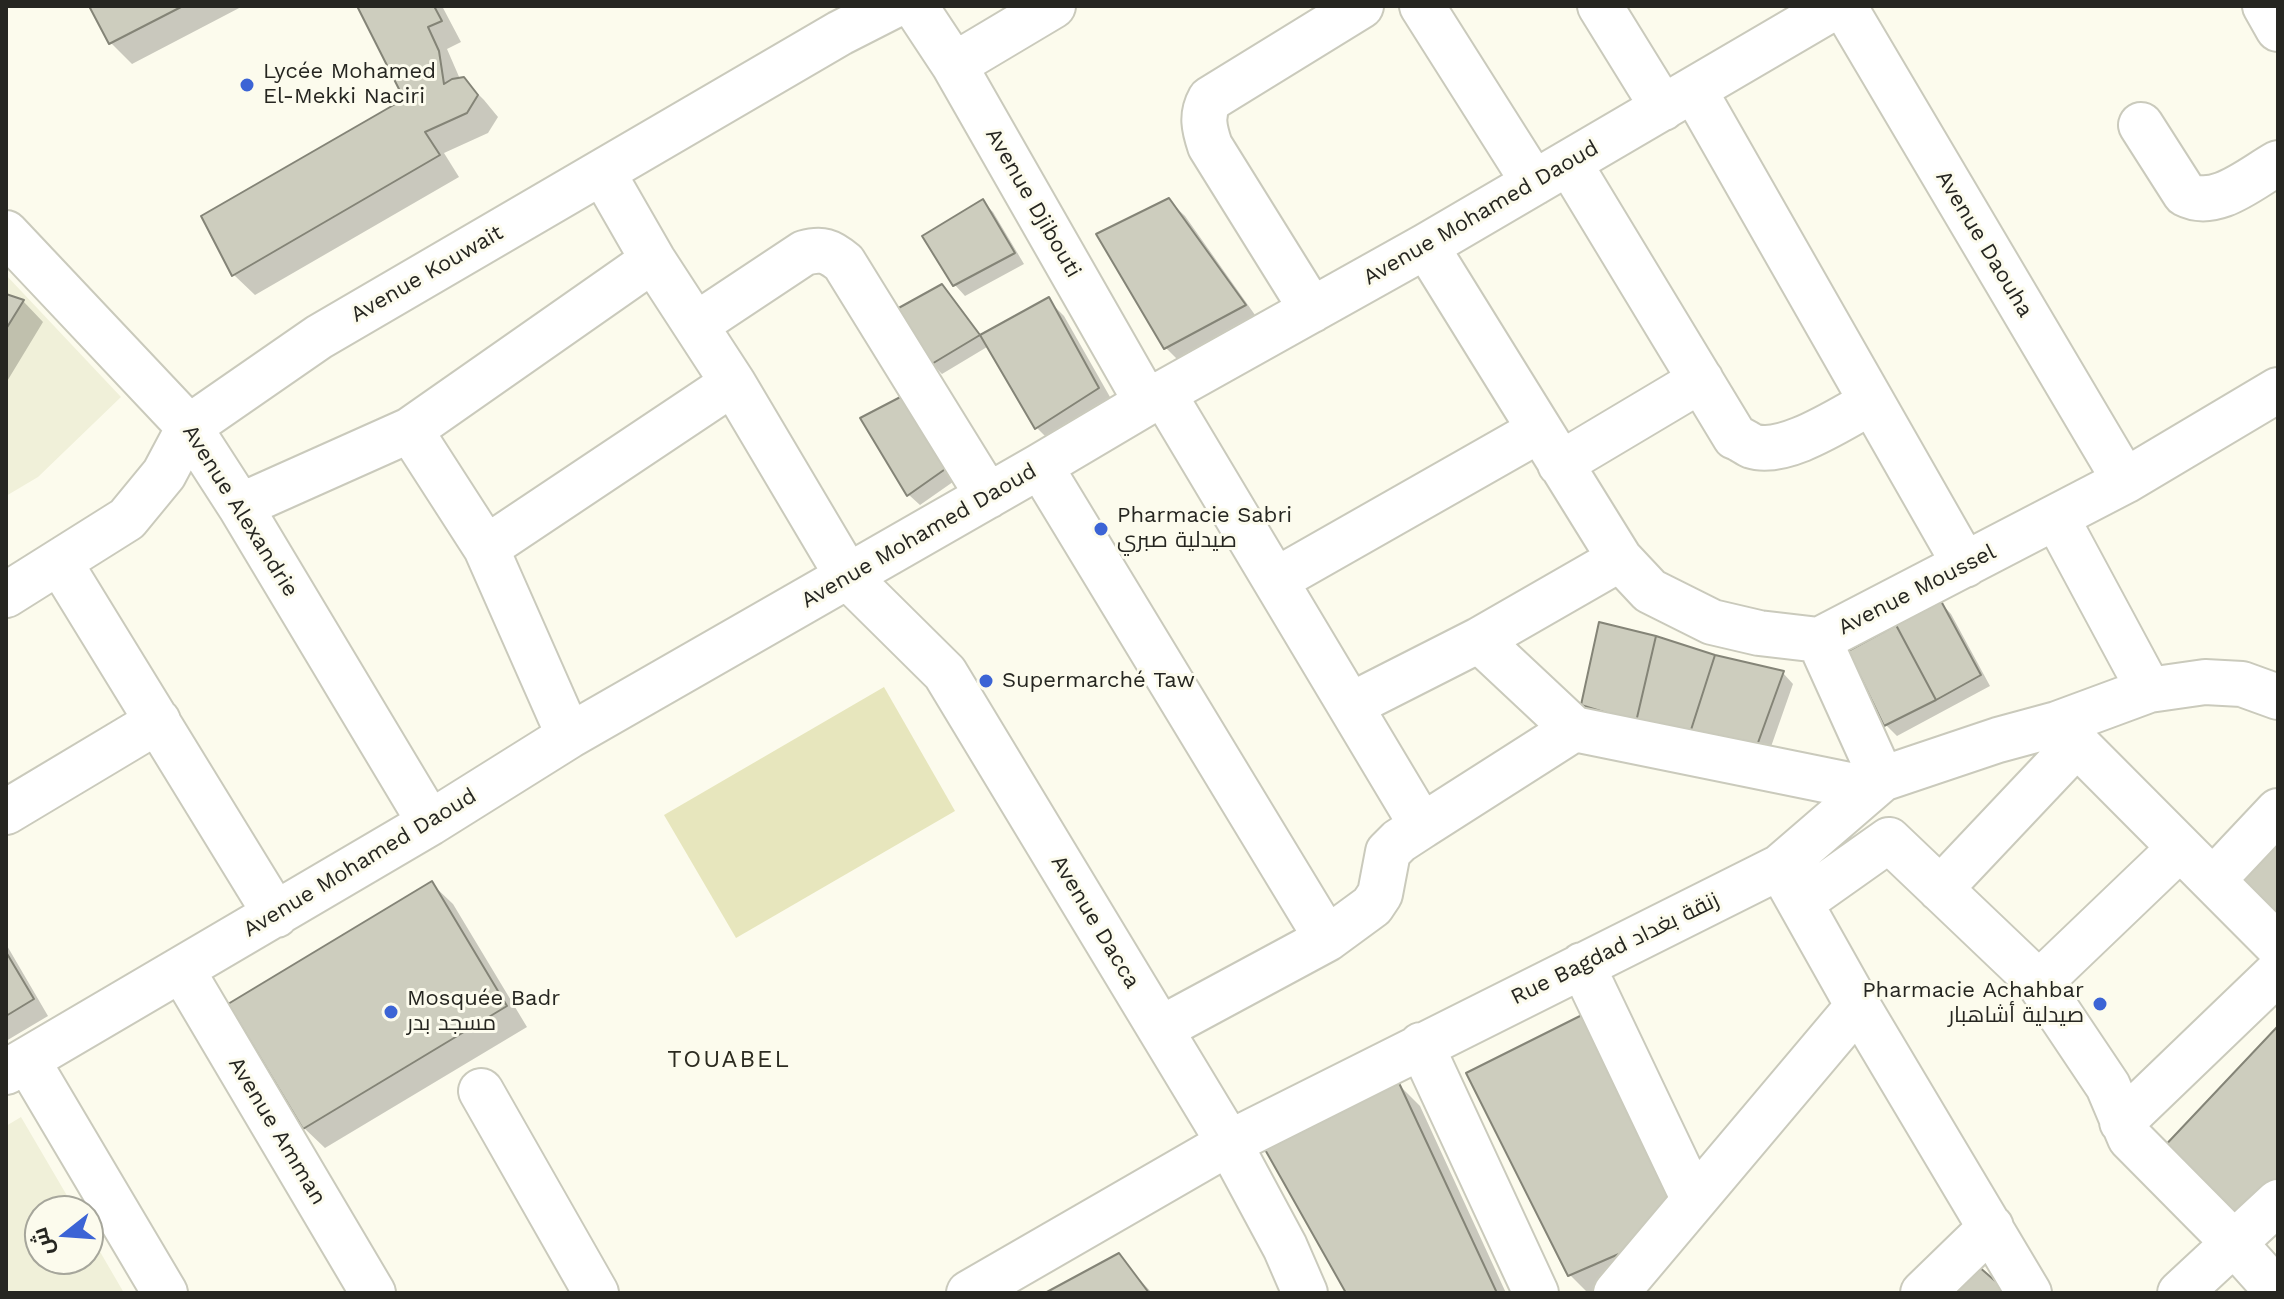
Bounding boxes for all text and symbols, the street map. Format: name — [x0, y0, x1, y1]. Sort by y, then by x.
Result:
place label: Lycée Mohamed El-Mekki Naciri — [263, 59, 436, 110]
marker: Lycée Mohamed El-Mekki Naciri — [238, 76, 256, 94]
street label: Avenue Djibouti — [979, 123, 1087, 283]
street label: Avenue Mohamed Daoud — [1359, 135, 1603, 291]
street label: Avenue Daouha — [1930, 166, 2038, 322]
street label: Avenue Kouwait — [346, 220, 508, 328]
street label: Avenue Alexandrie — [176, 420, 304, 602]
street label: Avenue Mohamed Daoud — [797, 458, 1041, 614]
place label: Pharmacie Sabri صيدلية صبري — [1117, 503, 1292, 554]
marker: Pharmacie Sabri صيدلية صبري — [1092, 520, 1110, 538]
street label: Avenue Moussel — [1834, 539, 2000, 641]
place label: Supermarché Taw — [1002, 668, 1195, 694]
marker: Supermarché Taw — [977, 672, 995, 690]
street label: Avenue Mohamed Daoud — [239, 783, 481, 943]
street label: Avenue Dacca — [1045, 851, 1145, 993]
street label: Rue Bagdad زنقة بغداد — [1507, 887, 1723, 1011]
place label: Pharmacie Achahbar صيدلية أشاهبار — [1862, 978, 2084, 1030]
place label: Mosquée Badr مسجد بدر — [407, 986, 560, 1038]
marker: Pharmacie Achahbar صيدلية أشاهبار — [2091, 995, 2109, 1013]
marker: Mosquée Badr مسجد بدر — [382, 1003, 400, 1021]
district label: TOUABEL — [667, 1046, 791, 1074]
street label: Avenue Amman — [222, 1052, 332, 1210]
north arrow — [24, 1195, 104, 1275]
text: ش — [26, 1224, 59, 1259]

